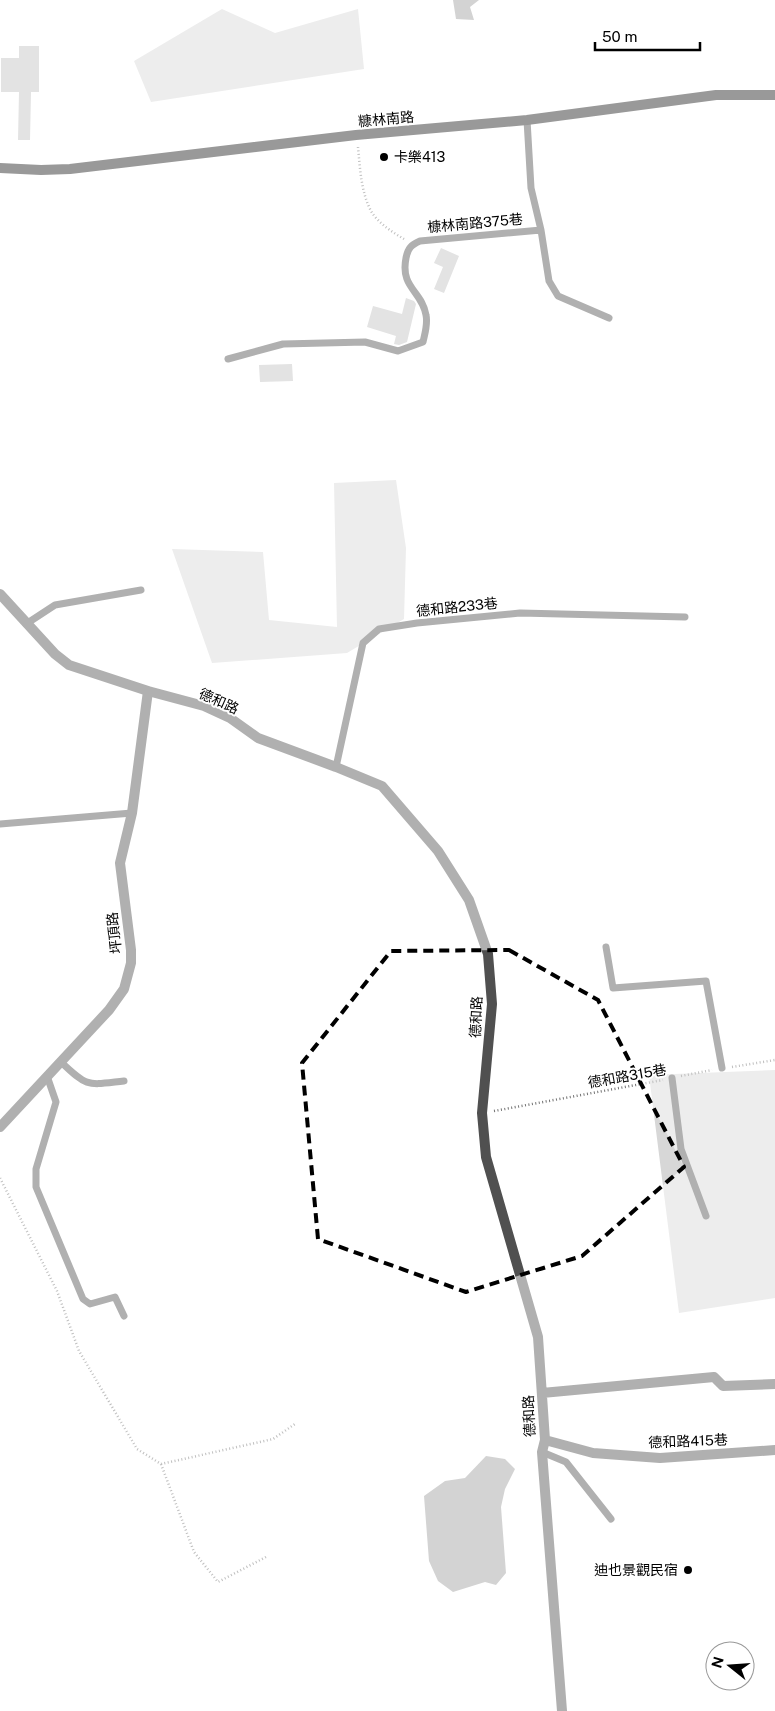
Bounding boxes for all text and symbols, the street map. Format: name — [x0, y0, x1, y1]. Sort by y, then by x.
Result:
scale bar — [595, 20, 700, 52]
text: 50 m — [602, 28, 637, 45]
street label: 糠林南路 — [357, 109, 415, 129]
place label: 卡樂413 — [394, 149, 445, 165]
marker: 卡樂413 — [378, 151, 390, 163]
street label: 槺林南路375巷 — [427, 211, 523, 235]
street label: 德和路233巷 — [415, 595, 499, 619]
street label: 德和路 — [197, 685, 241, 717]
street label: 坪頂路 — [104, 911, 124, 955]
street label: 德和路 — [467, 996, 485, 1038]
street label: 德和路315巷 — [586, 1061, 668, 1091]
street label: 德和路 — [520, 1395, 538, 1437]
street label: 德和路415巷 — [648, 1432, 728, 1450]
place label: 迪也景觀民宿 — [594, 1562, 678, 1578]
marker: 迪也景觀民宿 — [682, 1564, 694, 1576]
north arrow — [705, 1641, 755, 1691]
text: N — [708, 1655, 727, 1670]

